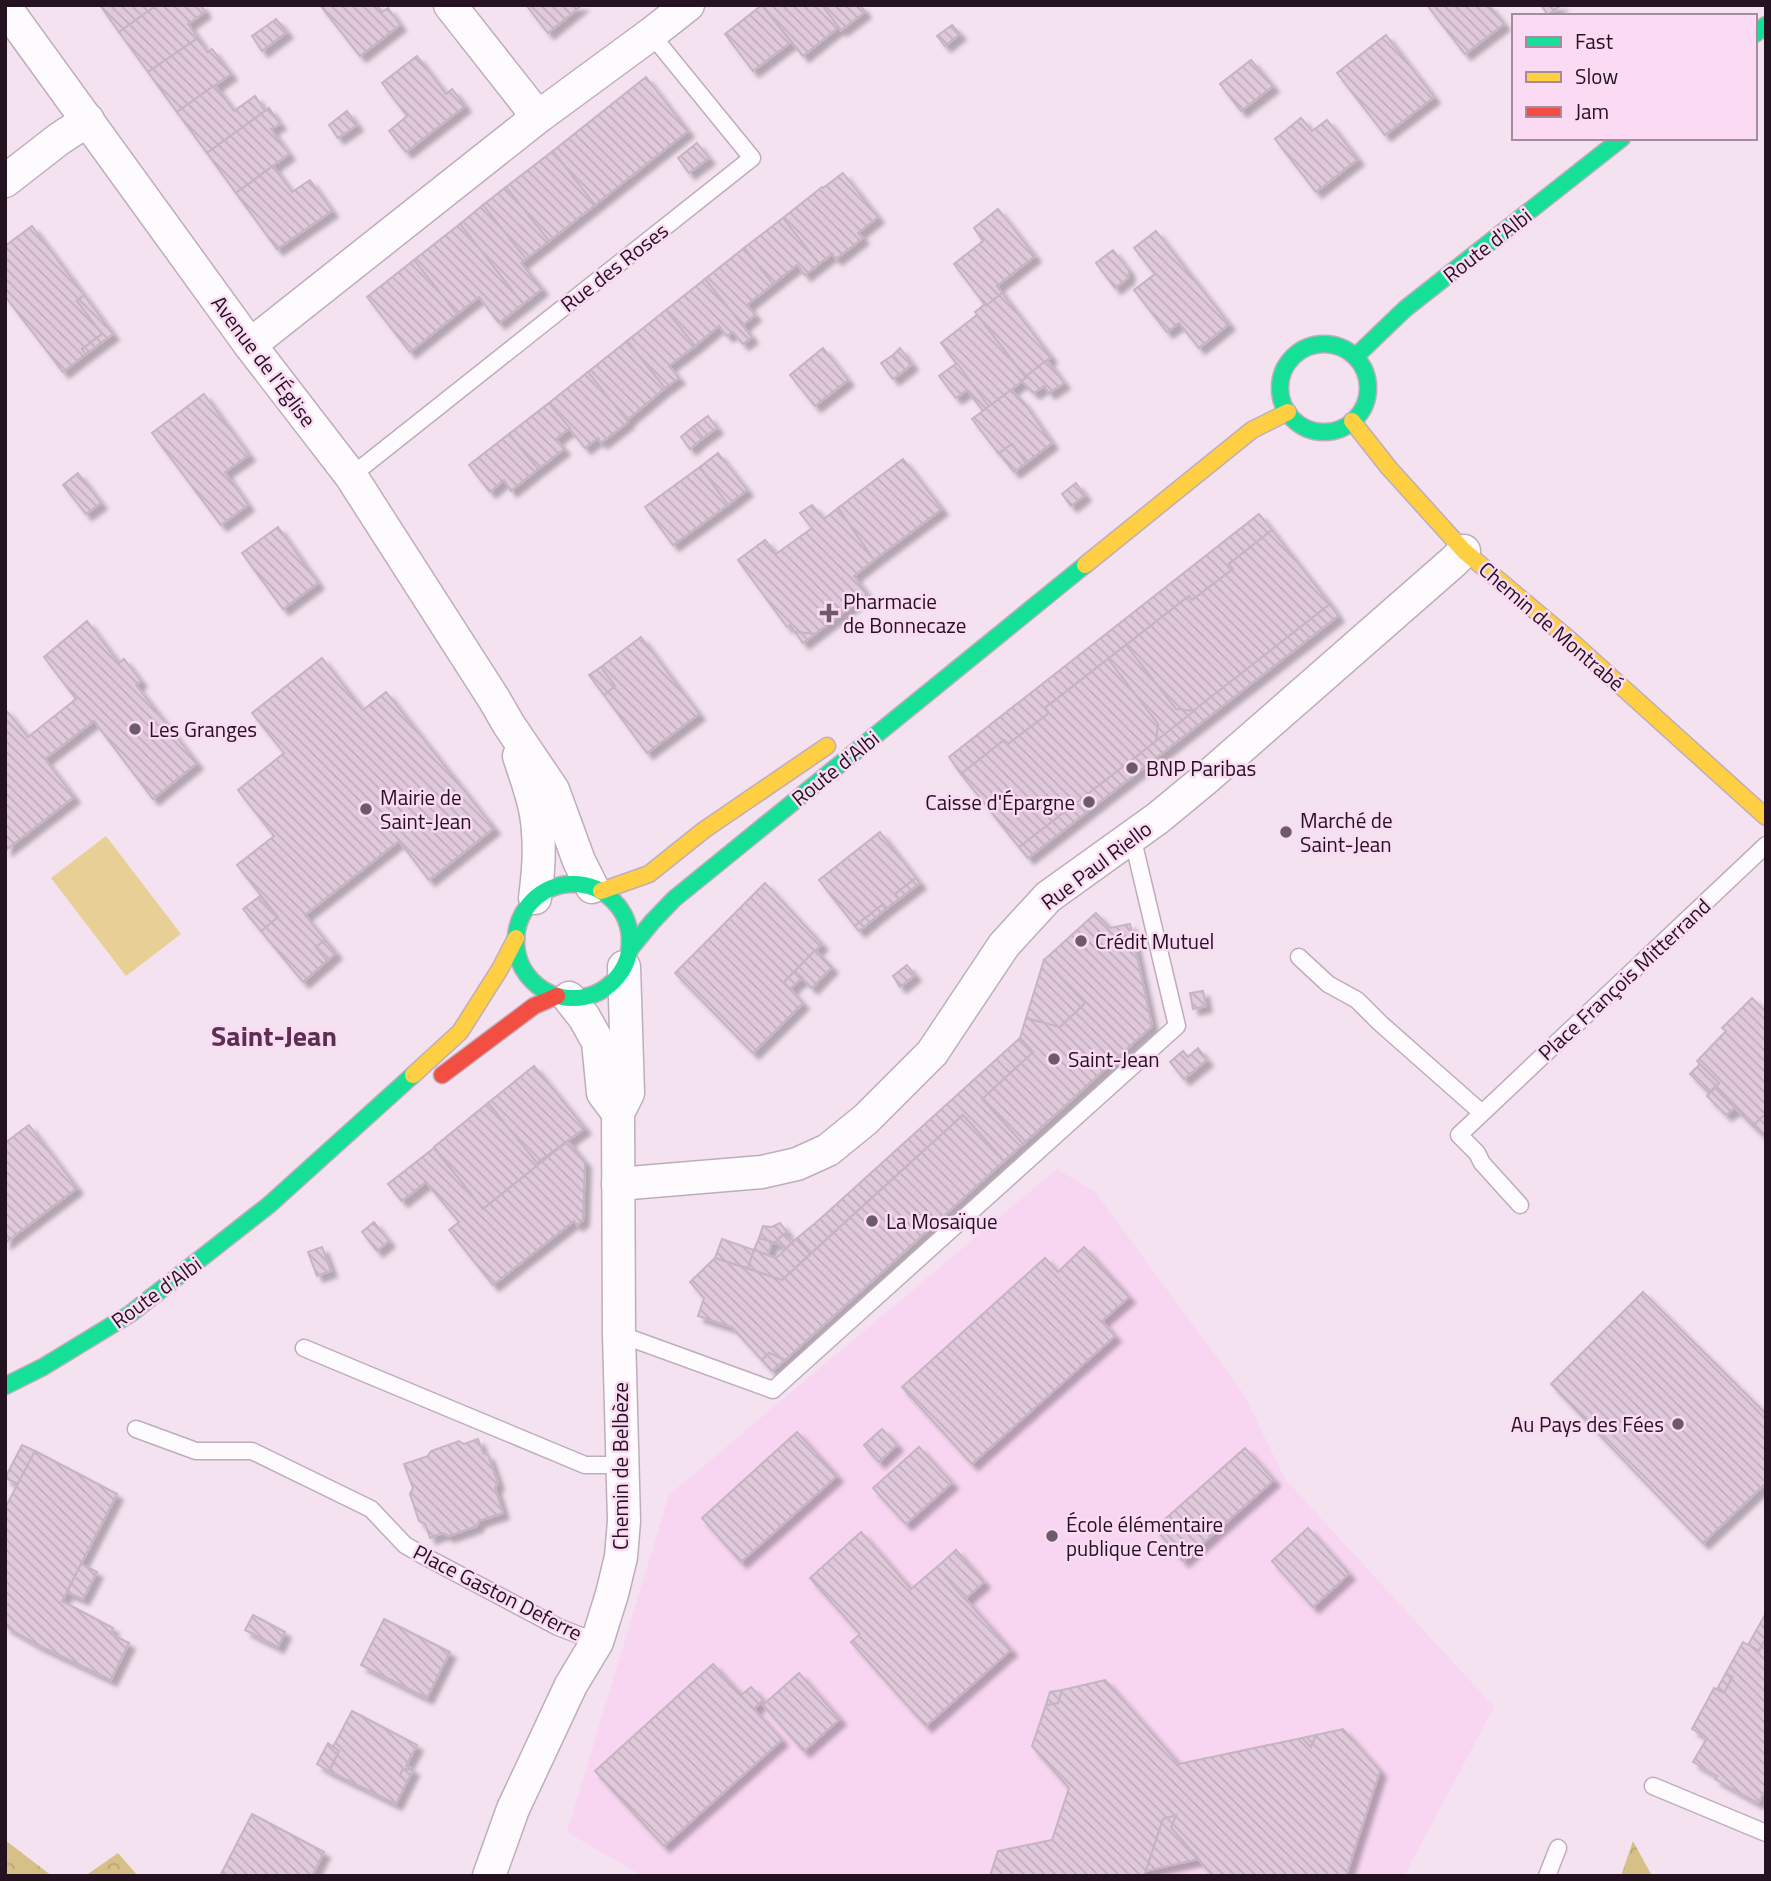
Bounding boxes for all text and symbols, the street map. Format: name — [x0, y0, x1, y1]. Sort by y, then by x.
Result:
legend — [1512, 14, 1757, 140]
text: Fast — [1575, 25, 1614, 57]
text: Slow — [1575, 60, 1618, 92]
text: Jam — [1575, 95, 1609, 127]
street label: Route d'Albi — [1436, 200, 1538, 290]
street label: Rue des Roses — [553, 215, 675, 319]
street label: Avenue de l'Église — [204, 288, 324, 434]
street label: Chemin de Montrabé — [1472, 553, 1632, 699]
place label: Pharmacie de Bonnecaze — [843, 585, 966, 641]
marker: Pharmacie de Bonnecaze — [821, 605, 837, 621]
place label: Les Granges — [149, 713, 257, 745]
marker: Les Granges — [127, 721, 143, 737]
street label: Route d'Albi — [784, 722, 886, 814]
place label: BNP Paribas — [1146, 752, 1256, 784]
marker: BNP Paribas — [1124, 760, 1140, 776]
place label: Mairie de Saint-Jean — [380, 781, 472, 837]
place label: Caisse d'Épargne — [925, 786, 1075, 818]
marker: Caisse d'Épargne — [1081, 794, 1097, 810]
marker: Mairie de Saint-Jean — [358, 801, 374, 817]
place label: Marché de Saint-Jean — [1300, 804, 1393, 860]
street label: Rue Paul Riello — [1034, 813, 1158, 917]
marker: Marché de Saint-Jean — [1278, 824, 1294, 840]
street label: Place François Mitterrand — [1530, 890, 1718, 1068]
place label: Crédit Mutuel — [1095, 925, 1214, 957]
marker: Crédit Mutuel — [1073, 933, 1089, 949]
district label: Saint-Jean — [211, 1014, 337, 1057]
place label: Saint-Jean — [1068, 1043, 1160, 1075]
marker: Saint-Jean — [1046, 1051, 1062, 1067]
place label: La Mosaïque — [886, 1205, 998, 1237]
marker: La Mosaïque — [864, 1213, 880, 1229]
street label: Route d'Albi — [104, 1248, 208, 1336]
street label: Chemin de Belbèze — [604, 1382, 636, 1550]
place label: Au Pays des Fées — [1511, 1408, 1664, 1440]
marker: Au Pays des Fées — [1670, 1416, 1686, 1432]
place label: École élémentaire publique Centre — [1066, 1508, 1223, 1564]
marker: École élémentaire publique Centre — [1044, 1528, 1060, 1544]
street label: Place Gaston Deferre — [408, 1535, 588, 1649]

